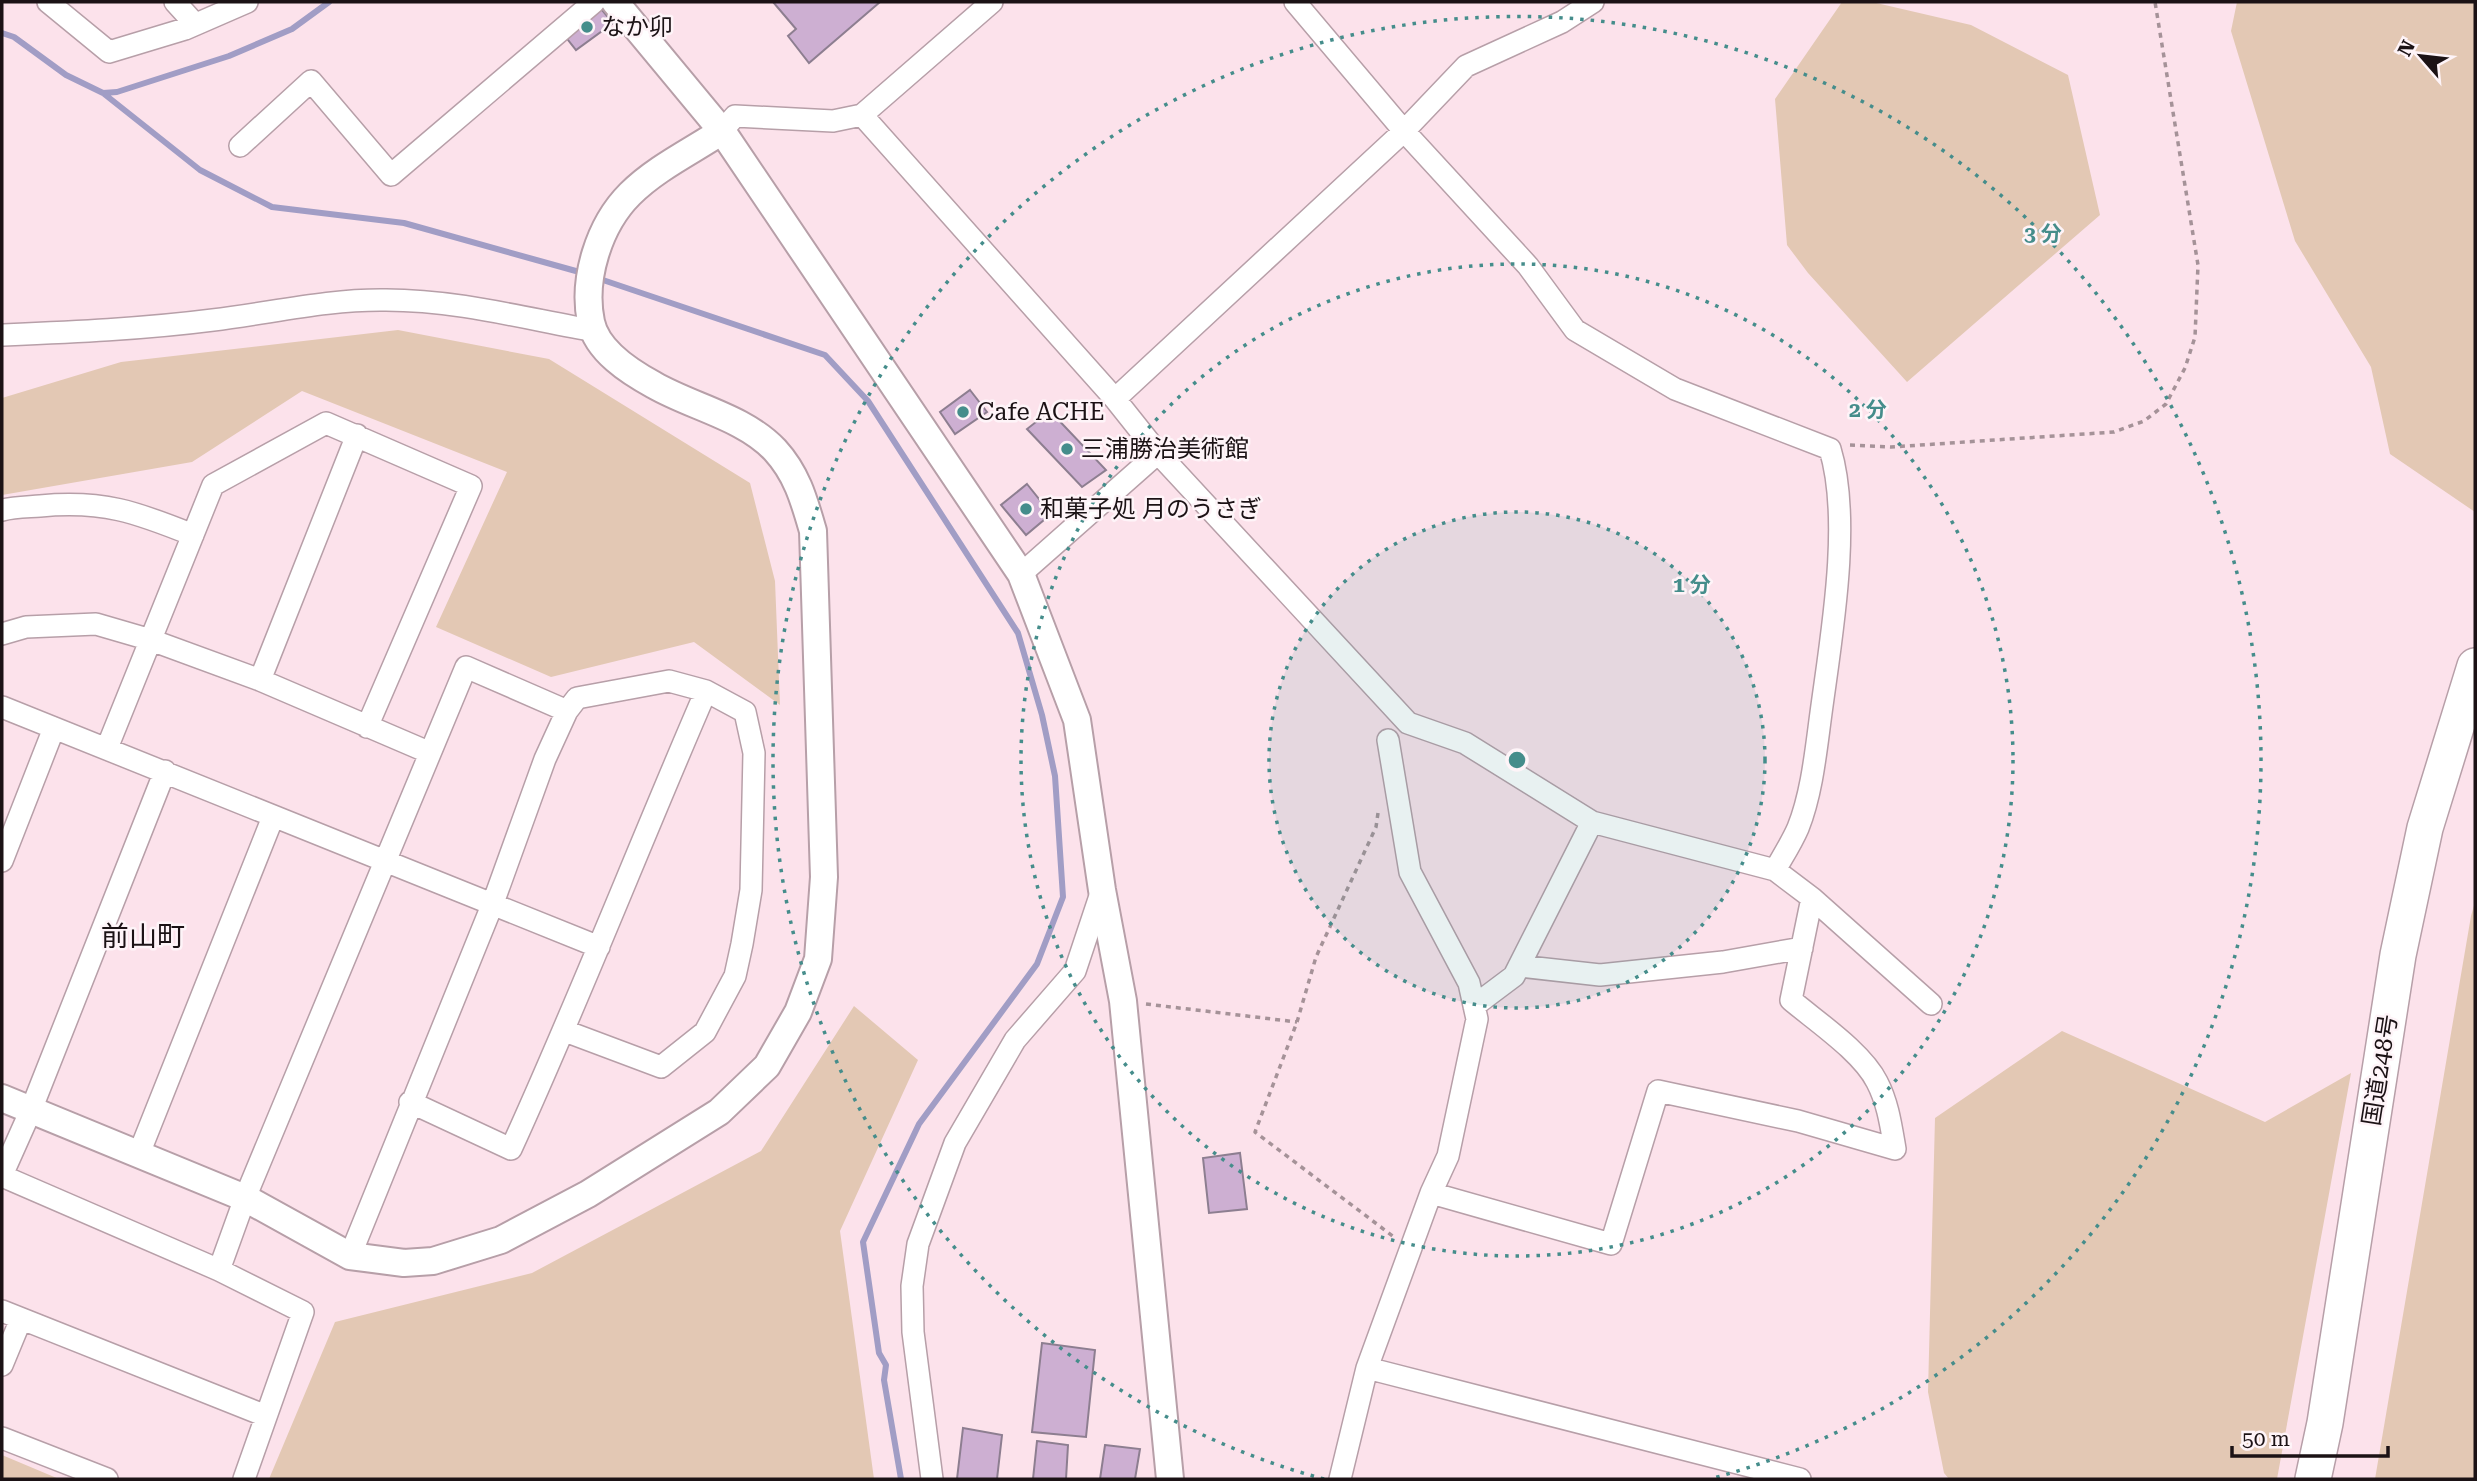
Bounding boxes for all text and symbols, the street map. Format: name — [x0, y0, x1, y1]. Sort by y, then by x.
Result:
place label: なか卯 — [601, 13, 673, 41]
marker: なか卯 — [579, 19, 595, 35]
north arrow — [2386, 21, 2456, 91]
text: N — [2393, 36, 2420, 60]
text: 3 分 — [2024, 222, 2062, 246]
place label: Cafe ACHE — [977, 398, 1105, 426]
text: 2 分 — [1849, 398, 1887, 422]
marker: Cafe ACHE — [955, 404, 971, 420]
place label: 三浦勝治美術館 — [1081, 435, 1249, 463]
marker: 三浦勝治美術館 — [1059, 441, 1075, 457]
place label: 和菓子処 月のうさぎ — [1040, 495, 1262, 523]
marker: 和菓子処 月のうさぎ — [1018, 501, 1034, 517]
text: 1 分 — [1673, 573, 1711, 597]
centre of rings — [1505, 748, 1529, 772]
district label: 前山町 — [101, 920, 185, 953]
street label: 国道248号 — [2357, 1012, 2403, 1128]
scale bar — [2232, 1414, 2388, 1458]
text: 50 m — [2242, 1427, 2290, 1451]

